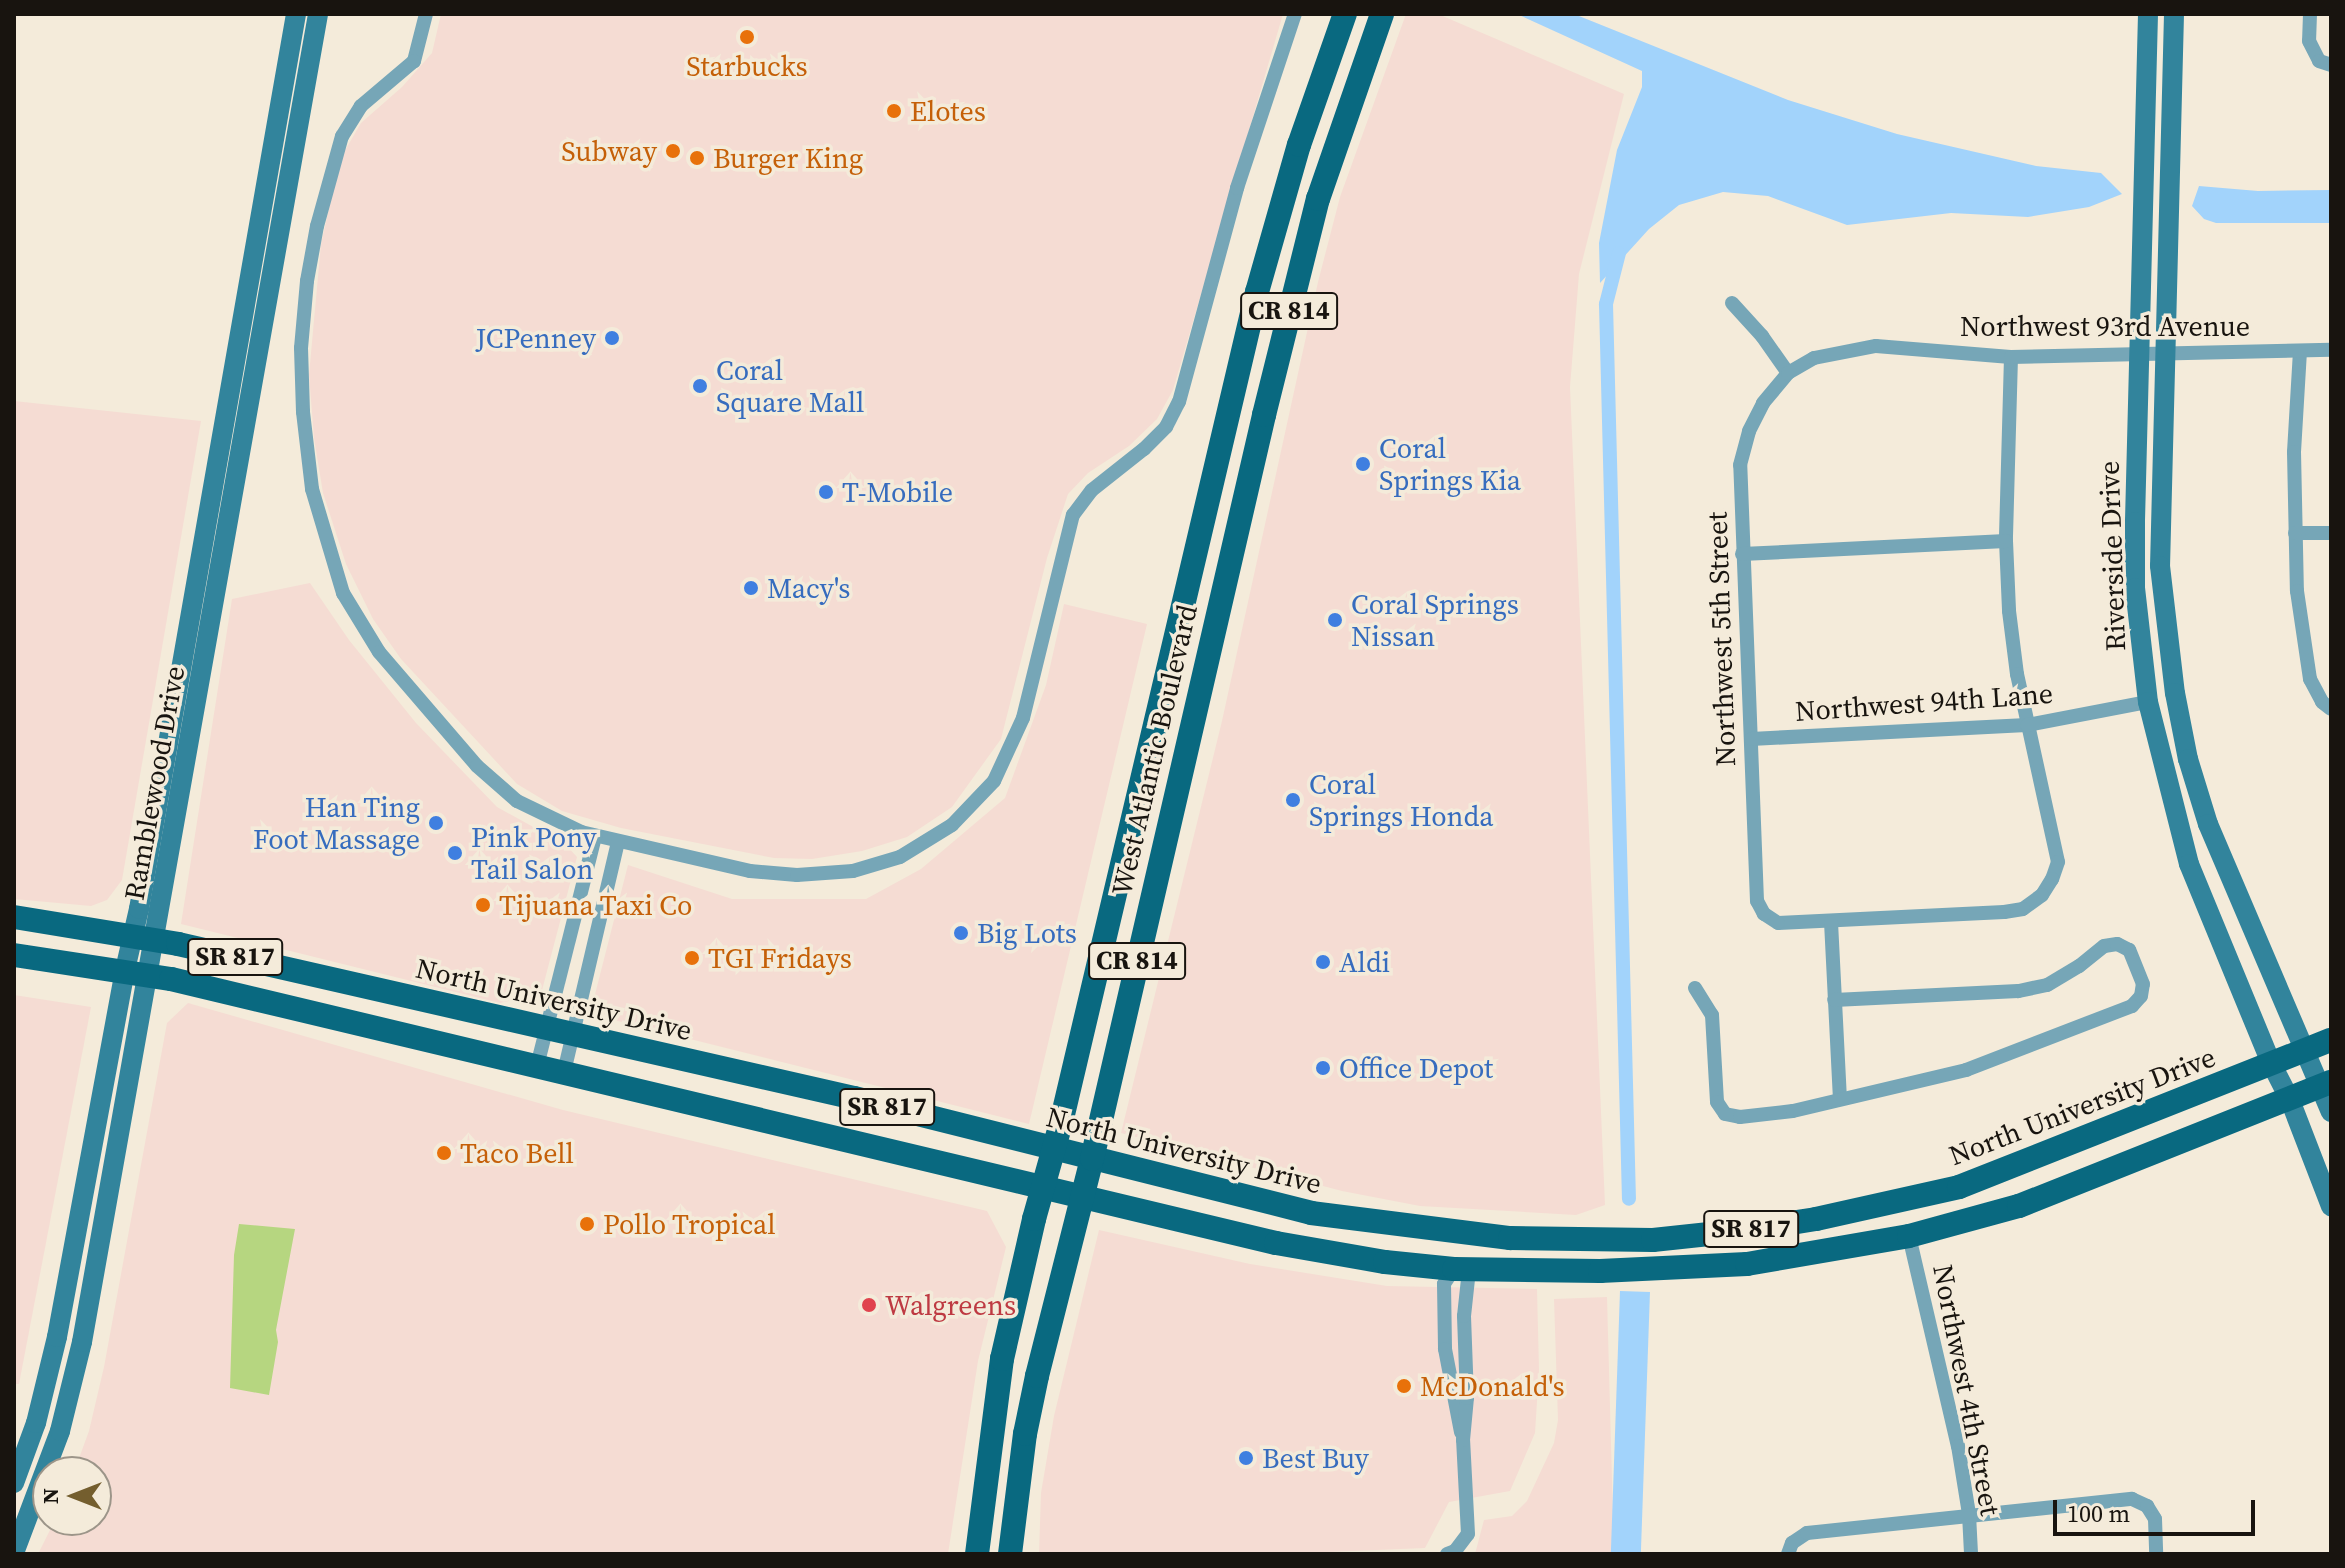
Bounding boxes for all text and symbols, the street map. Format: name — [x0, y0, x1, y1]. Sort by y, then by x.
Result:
marker: Starbucks — [738, 28, 756, 46]
place label: Starbucks — [686, 49, 808, 83]
place label: Elotes — [910, 94, 986, 128]
marker: Elotes — [885, 102, 903, 120]
place label: Subway — [561, 134, 657, 168]
place label: Burger King — [713, 141, 863, 175]
marker: Subway — [664, 142, 682, 160]
marker: Burger King — [688, 149, 706, 167]
road number: CR 814 — [1239, 289, 1339, 333]
street label: Northwest 93rd Avenue — [1960, 309, 2250, 343]
place label: JCPenney — [476, 321, 596, 355]
marker: JCPenney — [603, 329, 621, 347]
place label: Coral Square Mall — [716, 353, 864, 419]
marker: Coral Square Mall — [691, 377, 709, 395]
place label: Coral Springs Kia — [1379, 431, 1521, 497]
marker: Coral Springs Kia — [1354, 455, 1372, 473]
street label: Riverside Drive — [2092, 460, 2132, 652]
place label: T-Mobile — [842, 475, 953, 509]
marker: T-Mobile — [817, 483, 835, 501]
street label: Northwest 5th Street — [1700, 511, 1742, 767]
place label: Macy's — [767, 571, 850, 605]
marker: Macy's — [742, 579, 760, 597]
place label: Coral Springs Nissan — [1351, 587, 1519, 653]
street label: West Atlantic Boulevard — [1104, 601, 1204, 899]
marker: Coral Springs Nissan — [1326, 611, 1344, 629]
street label: Ramblewood Drive — [117, 663, 191, 903]
street label: Northwest 94th Lane — [1794, 676, 2054, 728]
place label: Coral Springs Honda — [1309, 767, 1493, 833]
place label: Han Ting Foot Massage — [253, 790, 420, 856]
marker: Coral Springs Honda — [1284, 791, 1302, 809]
marker: Han Ting Foot Massage — [427, 814, 445, 832]
place label: Pink Pony Tail Salon — [471, 820, 597, 886]
marker: Pink Pony Tail Salon — [446, 844, 464, 862]
place label: Tijuana Taxi Co — [499, 888, 693, 922]
marker: Tijuana Taxi Co — [474, 896, 492, 914]
place label: Big Lots — [977, 916, 1077, 950]
marker: Big Lots — [952, 924, 970, 942]
road number: SR 817 — [187, 935, 283, 979]
road number: CR 814 — [1087, 939, 1187, 983]
place label: TGI Fridays — [708, 941, 852, 975]
place label: Aldi — [1339, 945, 1390, 979]
marker: TGI Fridays — [683, 949, 701, 967]
street label: North University Drive — [413, 951, 695, 1047]
marker: Aldi — [1314, 953, 1332, 971]
street label: North University Drive — [1944, 1040, 2220, 1172]
place label: Office Depot — [1339, 1051, 1493, 1085]
marker: Office Depot — [1314, 1059, 1332, 1077]
road number: SR 817 — [839, 1085, 935, 1129]
street label: North University Drive — [1043, 1100, 1325, 1200]
place label: Taco Bell — [460, 1136, 574, 1170]
marker: Taco Bell — [435, 1144, 453, 1162]
place label: Pollo Tropical — [603, 1207, 776, 1241]
road number: SR 817 — [1703, 1207, 1799, 1251]
marker: Pollo Tropical — [578, 1215, 596, 1233]
street label: Northwest 4th Street — [1926, 1262, 2008, 1518]
place label: Walgreens — [885, 1288, 1016, 1322]
marker: Walgreens — [860, 1296, 878, 1314]
place label: McDonald's — [1420, 1369, 1565, 1403]
marker: McDonald's — [1395, 1377, 1413, 1395]
place label: Best Buy — [1262, 1441, 1369, 1475]
marker: Best Buy — [1237, 1449, 1255, 1467]
north arrow — [32, 1456, 112, 1536]
scale bar — [2057, 1484, 2259, 1534]
text: N — [35, 1488, 65, 1504]
text: 100 m — [2067, 1497, 2130, 1530]

